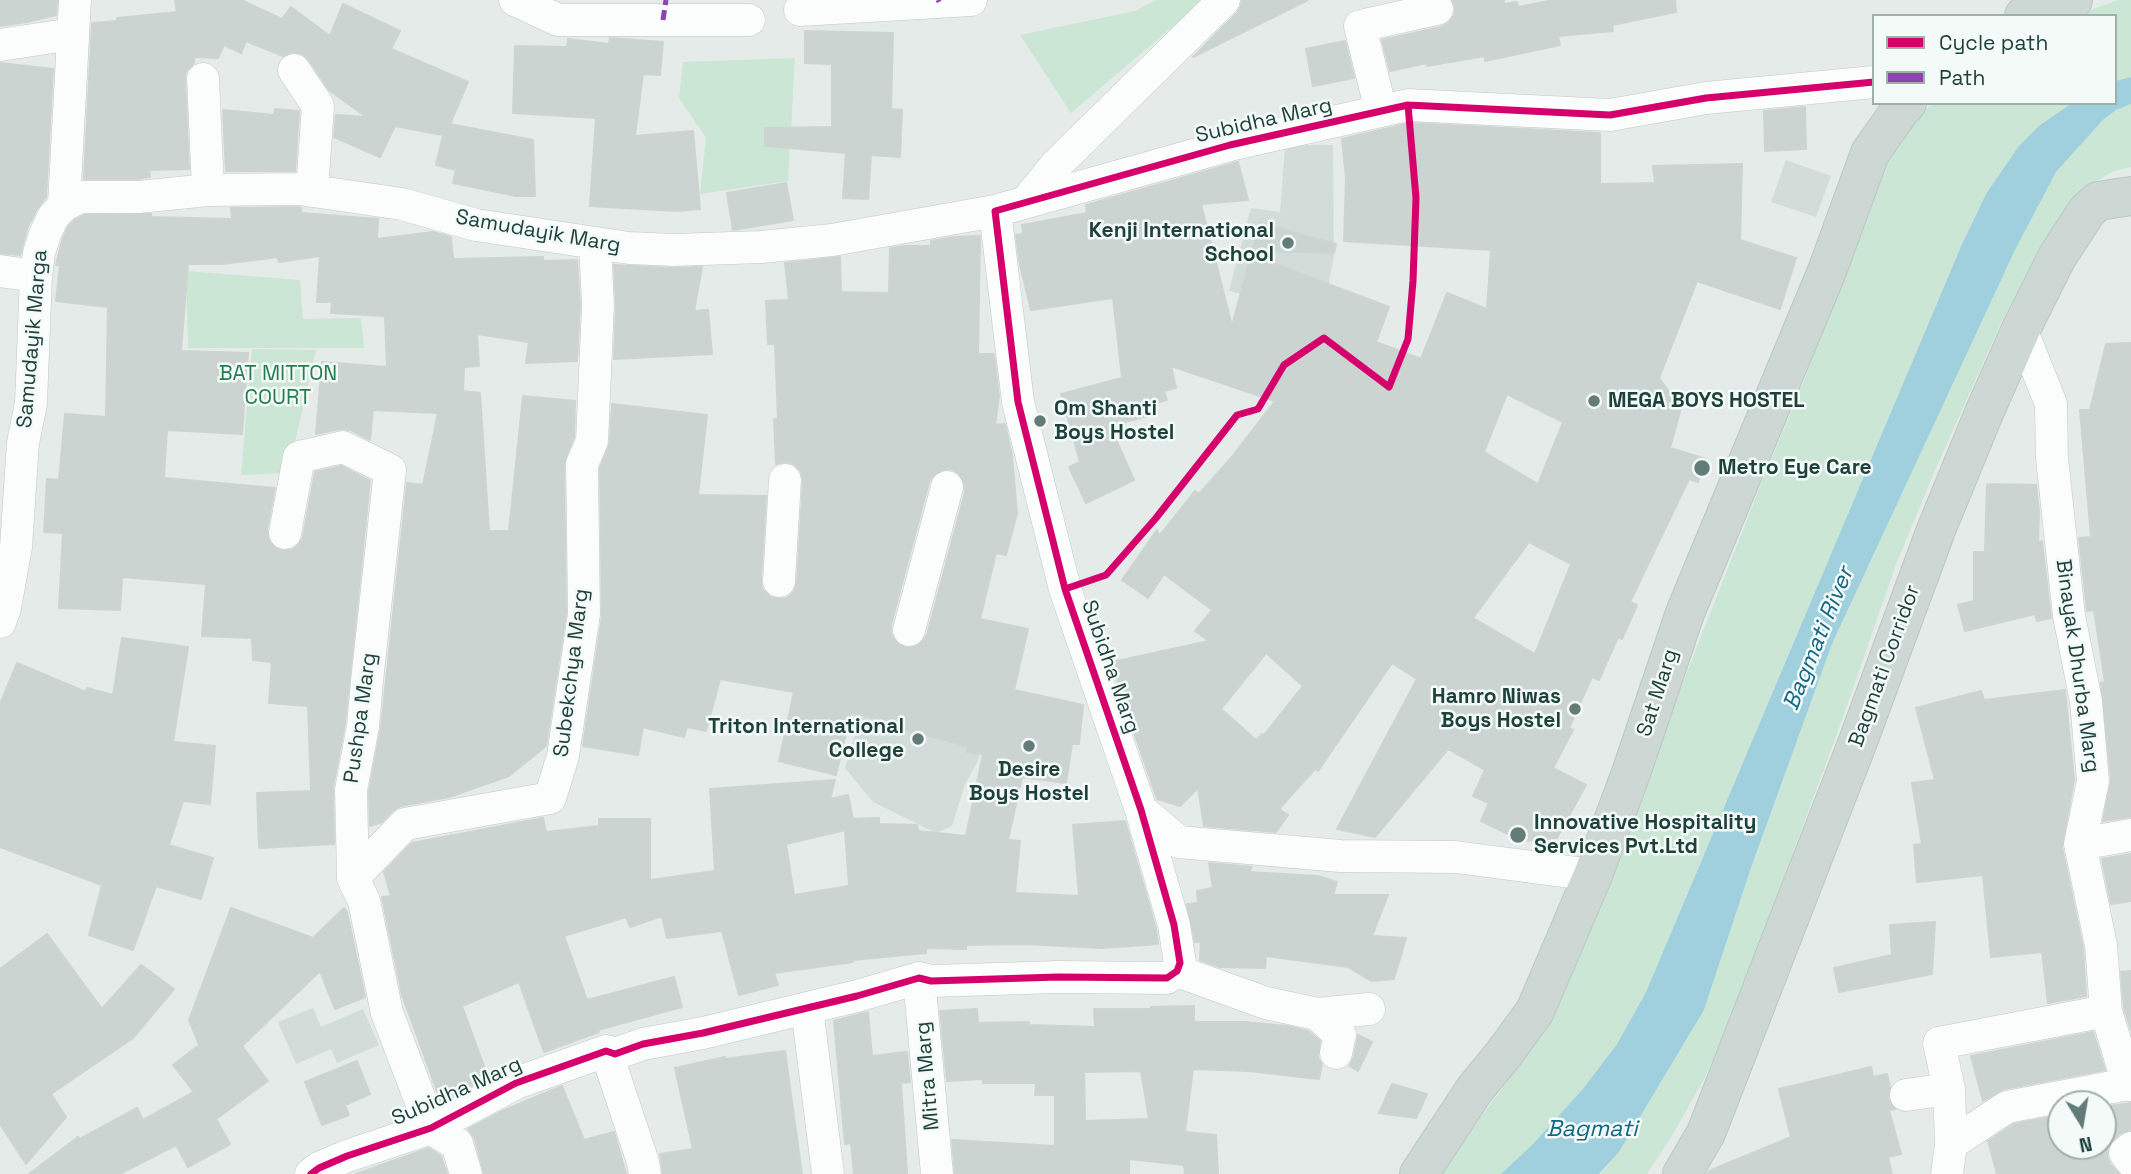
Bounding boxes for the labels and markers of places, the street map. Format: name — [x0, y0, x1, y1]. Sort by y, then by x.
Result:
place label: Kenji International School — [1089, 218, 1274, 268]
marker: Kenji International School — [1280, 235, 1296, 251]
place label: MEGA BOYS HOSTEL — [1608, 388, 1805, 414]
marker: MEGA BOYS HOSTEL — [1586, 393, 1602, 409]
place label: Om Shanti Boys Hostel — [1054, 396, 1174, 446]
marker: Om Shanti Boys Hostel — [1032, 413, 1048, 429]
place label: Metro Eye Care — [1718, 455, 1872, 481]
marker: Metro Eye Care — [1692, 458, 1712, 478]
place label: Hamro Niwas Boys Hostel — [1432, 684, 1561, 734]
marker: Hamro Niwas Boys Hostel — [1567, 701, 1583, 717]
place label: Triton International College — [708, 714, 904, 764]
marker: Triton International College — [910, 731, 926, 747]
marker: Desire Boys Hostel — [1021, 738, 1037, 754]
place label: Desire Boys Hostel — [969, 757, 1089, 807]
place label: Innovative Hospitality Services Pvt.Ltd — [1534, 810, 1756, 860]
marker: Innovative Hospitality Services Pvt.Ltd — [1508, 825, 1528, 845]

